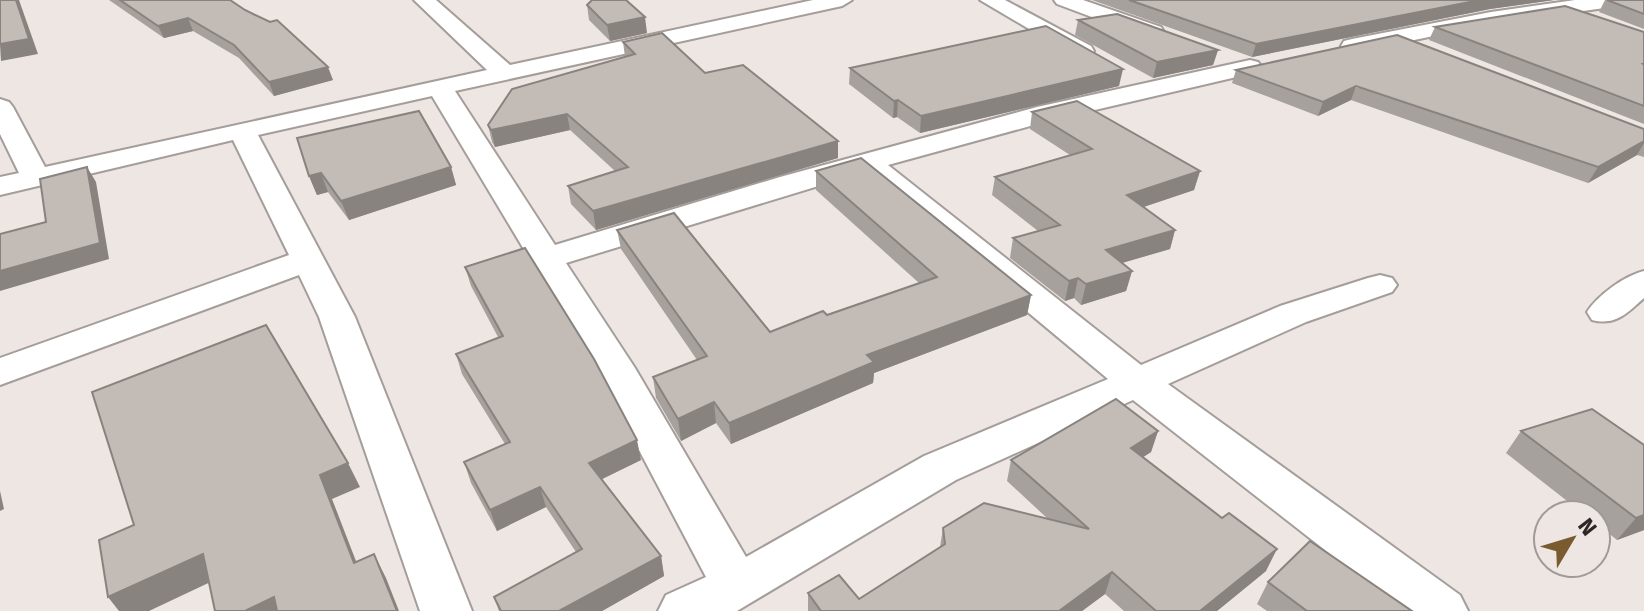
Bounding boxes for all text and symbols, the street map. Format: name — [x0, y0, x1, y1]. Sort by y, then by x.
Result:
north arrow — [1532, 499, 1612, 579]
text: N — [1572, 513, 1602, 541]

